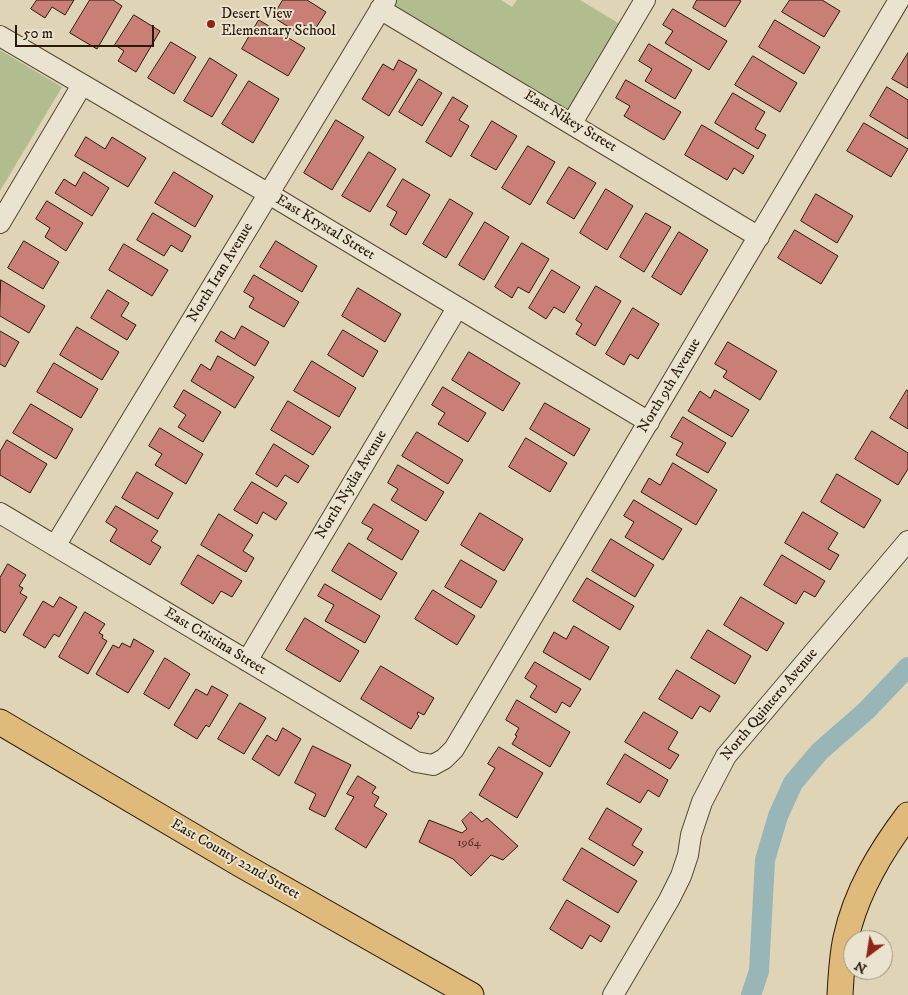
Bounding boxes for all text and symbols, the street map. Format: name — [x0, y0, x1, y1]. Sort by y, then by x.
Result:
place label: Desert View Elementary School — [221, 6, 336, 41]
scale bar — [18, 15, 156, 47]
marker: Desert View Elementary School — [205, 18, 217, 30]
text: 50 m — [23, 24, 53, 43]
street label: East Nikey Street — [520, 87, 620, 157]
street label: East Krystal Street — [272, 191, 378, 265]
street label: North Iran Avenue — [184, 220, 258, 326]
street label: North 9th Avenue — [635, 335, 705, 437]
street label: North Nydia Avenue — [312, 427, 392, 543]
street label: East Cristina Street — [161, 604, 269, 680]
street label: North Quintero Avenue — [718, 645, 822, 765]
street label: East County 22nd Street — [167, 816, 303, 904]
house number: 1964 — [457, 837, 481, 851]
north arrow — [843, 930, 893, 980]
text: N — [851, 956, 870, 978]

